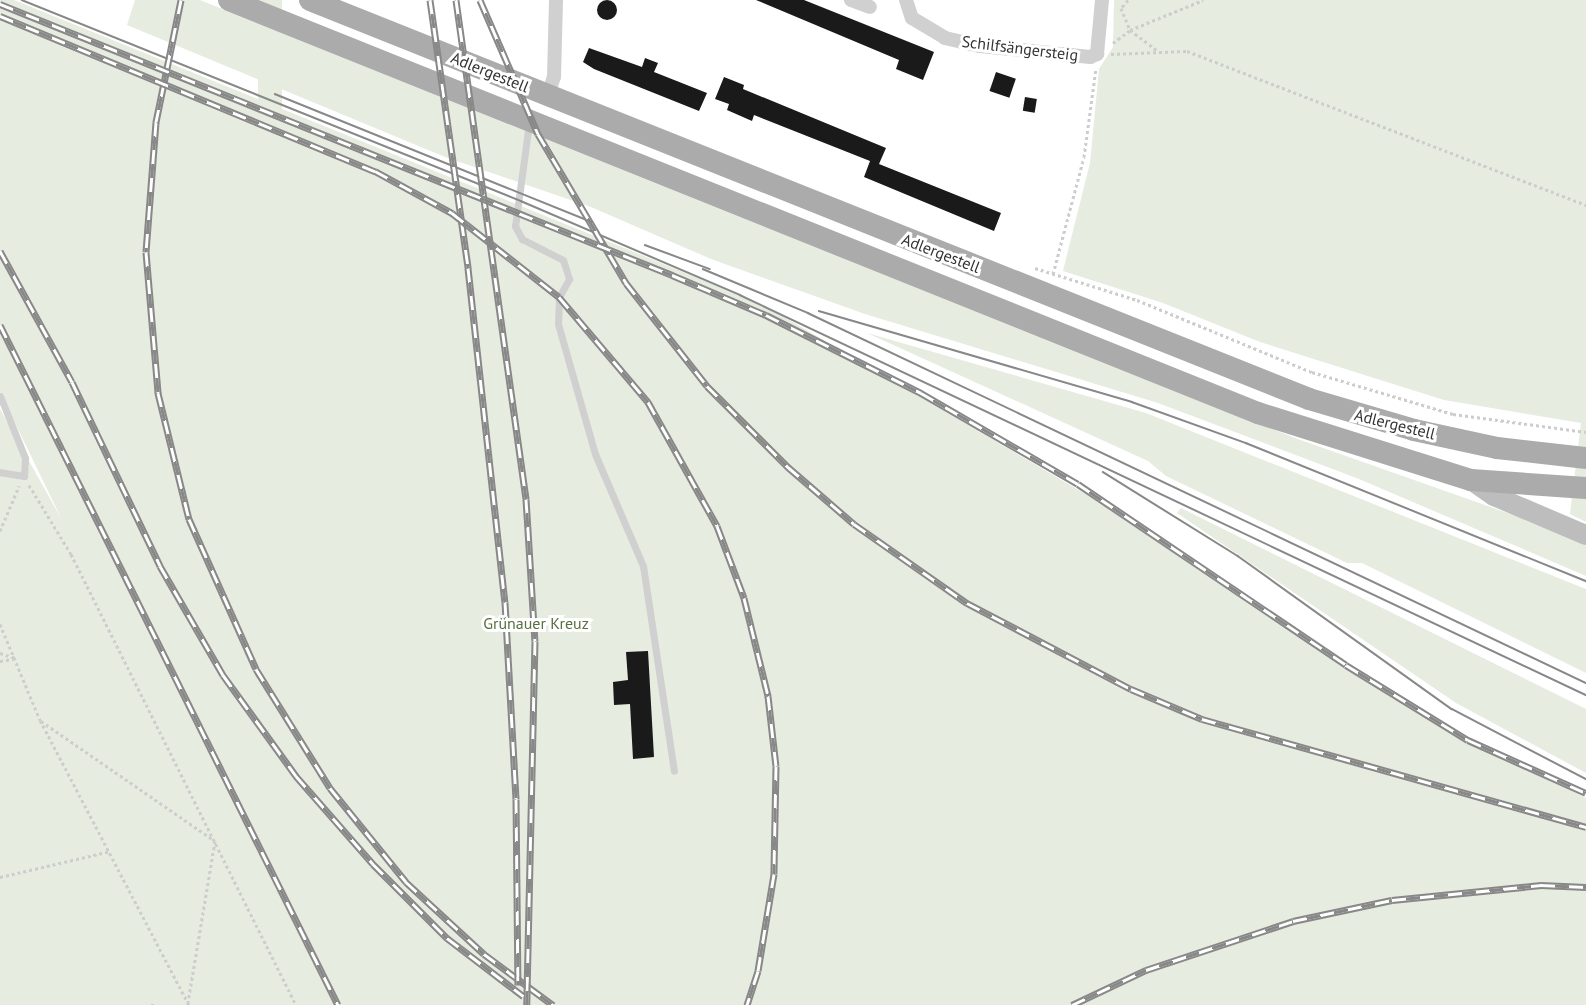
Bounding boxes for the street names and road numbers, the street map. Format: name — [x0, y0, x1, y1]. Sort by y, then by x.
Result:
street label: Schilfsängersteig — [961, 31, 1079, 65]
street label: Adlergestell — [448, 48, 532, 96]
street label: Adlergestell — [899, 229, 983, 277]
street label: Adlergestell — [1353, 405, 1437, 443]

